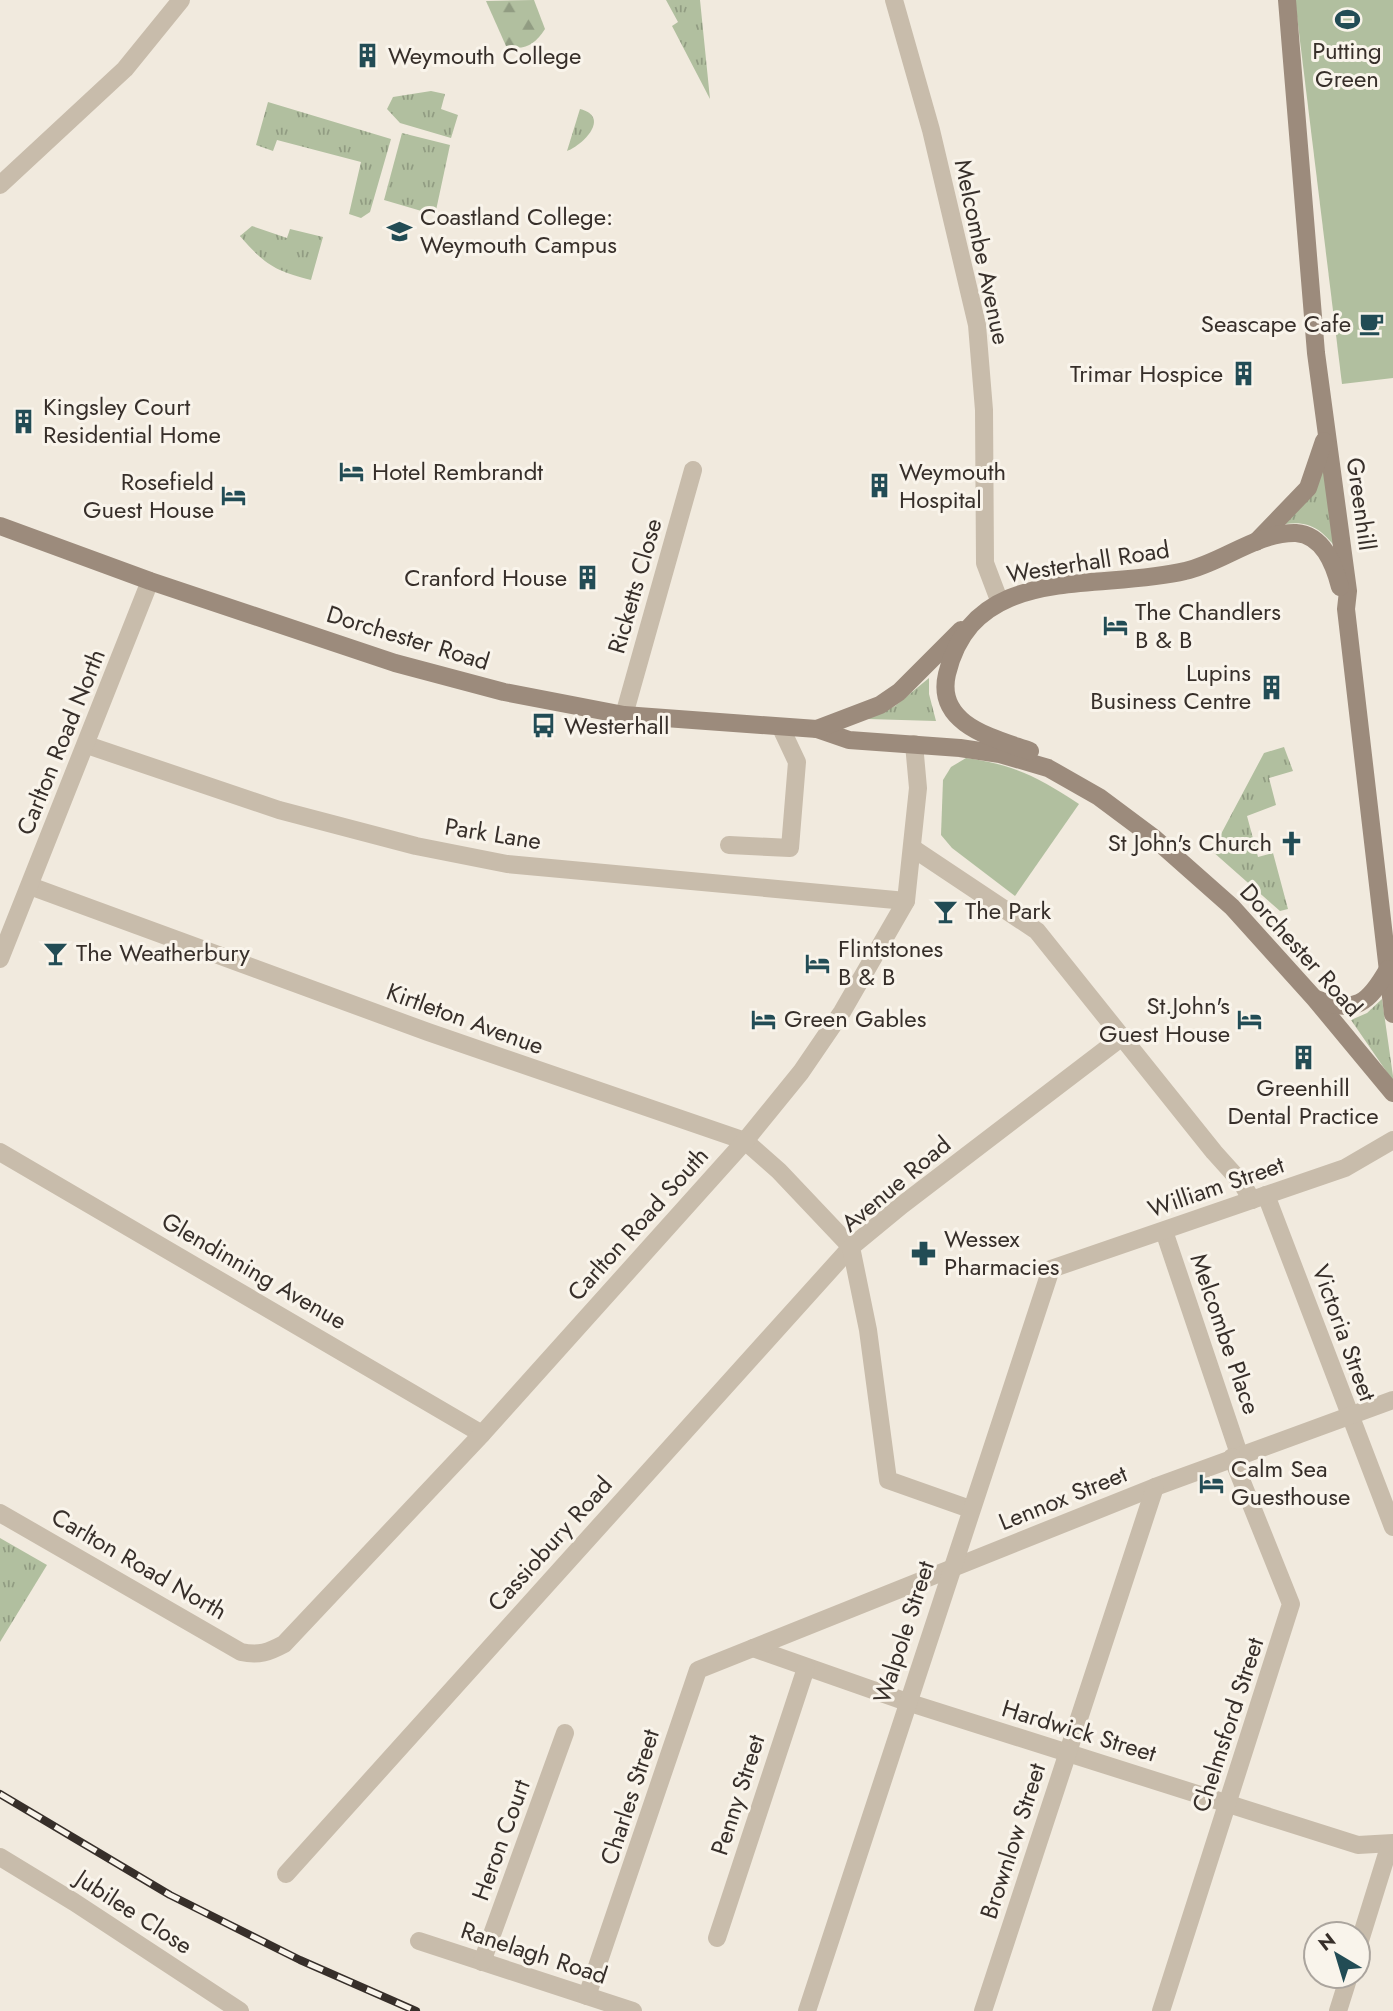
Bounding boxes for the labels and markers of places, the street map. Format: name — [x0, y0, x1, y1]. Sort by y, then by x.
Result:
sports icon: Putting Green — [1333, 6, 1361, 34]
place label: Putting Green — [1312, 33, 1382, 96]
place label: Weymouth College — [388, 38, 581, 73]
building icon: Weymouth College — [354, 42, 382, 70]
place label: Coastland College: Weymouth Campus — [420, 199, 617, 262]
school or university icon: Coastland College: Weymouth Campus — [386, 217, 414, 245]
place label: Seascape Cafe — [1201, 306, 1351, 341]
cafe icon: Seascape Cafe — [1357, 310, 1385, 338]
place label: Trimar Hospice — [1070, 356, 1223, 391]
building icon: Trimar Hospice — [1229, 360, 1257, 388]
place label: Kingsley Court Residential Home — [43, 389, 221, 452]
building icon: Kingsley Court Residential Home — [9, 407, 37, 435]
place label: Hotel Rembrandt — [372, 454, 543, 489]
place label: Weymouth Hospital — [899, 454, 1006, 517]
hotel icon: Hotel Rembrandt — [338, 458, 366, 486]
place label: Rosefield Guest House — [83, 464, 214, 527]
building icon: Weymouth Hospital — [865, 472, 893, 500]
hotel icon: Rosefield Guest House — [220, 482, 248, 510]
place label: Cranford House — [404, 560, 567, 595]
building icon: Cranford House — [573, 564, 601, 592]
place label: The Chandlers B & B — [1135, 594, 1281, 657]
hotel icon: The Chandlers B & B — [1101, 612, 1129, 640]
place label: Lupins Business Centre — [1090, 655, 1251, 718]
building icon: Lupins Business Centre — [1257, 673, 1285, 701]
place label: Westerhall — [564, 708, 669, 743]
bus stop icon: Westerhall — [530, 712, 558, 740]
place label: St John's Church — [1108, 825, 1272, 860]
church icon: St John's Church — [1278, 829, 1306, 857]
place label: The Park — [965, 893, 1052, 928]
bar icon: The Park — [931, 897, 959, 925]
place label: Flintstones B & B — [838, 931, 943, 994]
place label: The Weatherbury — [76, 935, 250, 970]
bar icon: The Weatherbury — [42, 939, 70, 967]
hotel icon: Flintstones B & B — [804, 949, 832, 977]
place label: St.John's Guest House — [1099, 988, 1230, 1051]
place label: Green Gables — [784, 1001, 926, 1036]
hotel icon: Green Gables — [750, 1005, 778, 1033]
hotel icon: St.John's Guest House — [1236, 1006, 1264, 1034]
building icon: Greenhill Dental Practice — [1289, 1043, 1317, 1071]
place label: Greenhill Dental Practice — [1227, 1070, 1379, 1133]
place label: Wessex Pharmacies — [944, 1221, 1060, 1284]
pharmacy icon: Wessex Pharmacies — [910, 1239, 938, 1267]
place label: Calm Sea Guesthouse — [1231, 1451, 1350, 1514]
hotel icon: Calm Sea Guesthouse — [1197, 1469, 1225, 1497]

